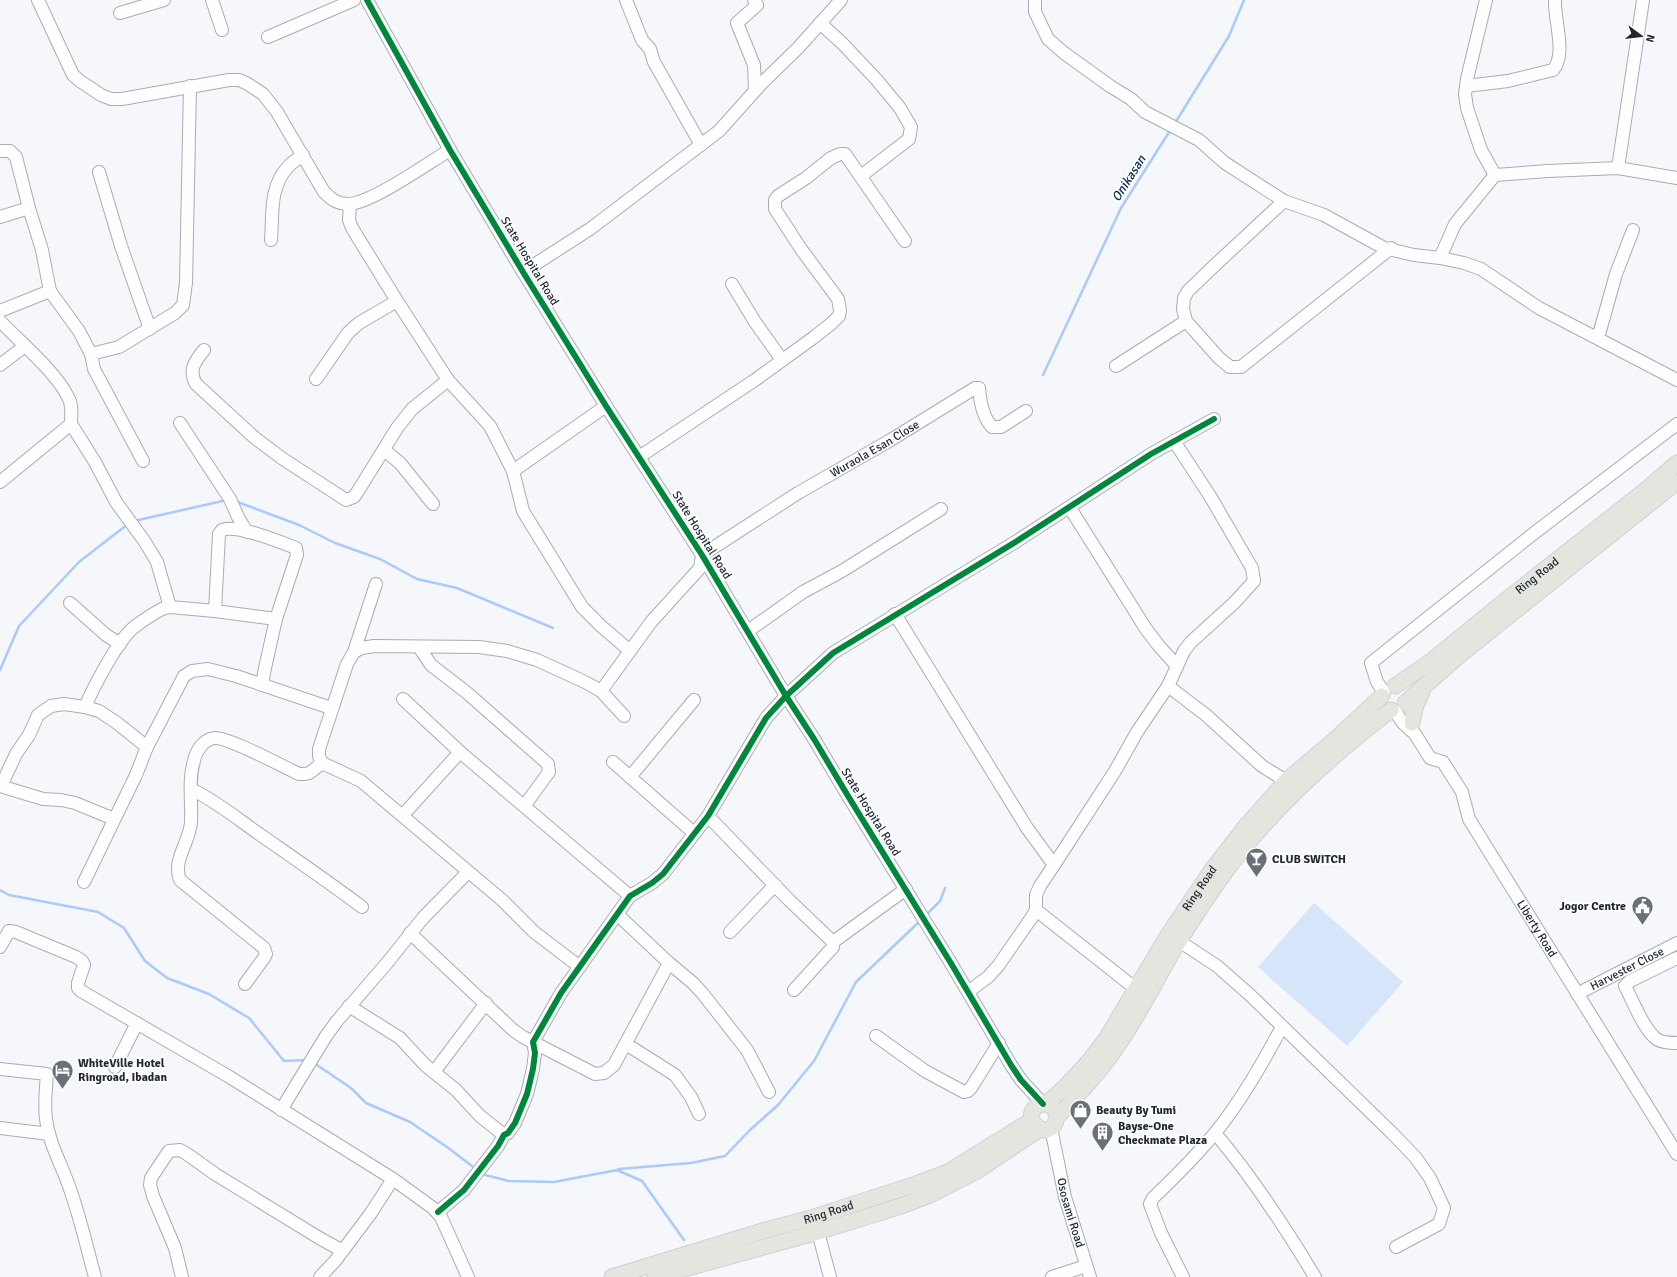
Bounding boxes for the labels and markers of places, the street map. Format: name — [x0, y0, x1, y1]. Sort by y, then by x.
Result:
bar icon: CLUB SWITCH — [1244, 846, 1270, 879]
place label: CLUB SWITCH — [1272, 852, 1346, 867]
public building icon: Jogor Centre — [1629, 893, 1655, 926]
place label: Jogor Centre — [1559, 899, 1626, 914]
place label: WhiteVille Hotel Ringroad, Ibadan — [78, 1056, 167, 1085]
hotel icon: WhiteVille Hotel Ringroad, Ibadan — [49, 1057, 75, 1090]
shop icon: Beauty By Tumi — [1067, 1097, 1093, 1130]
place label: Beauty By Tumi — [1096, 1103, 1176, 1118]
place label: Bayse-One Checkmate Plaza — [1118, 1119, 1207, 1148]
building icon: Bayse-One Checkmate Plaza — [1089, 1120, 1115, 1153]

